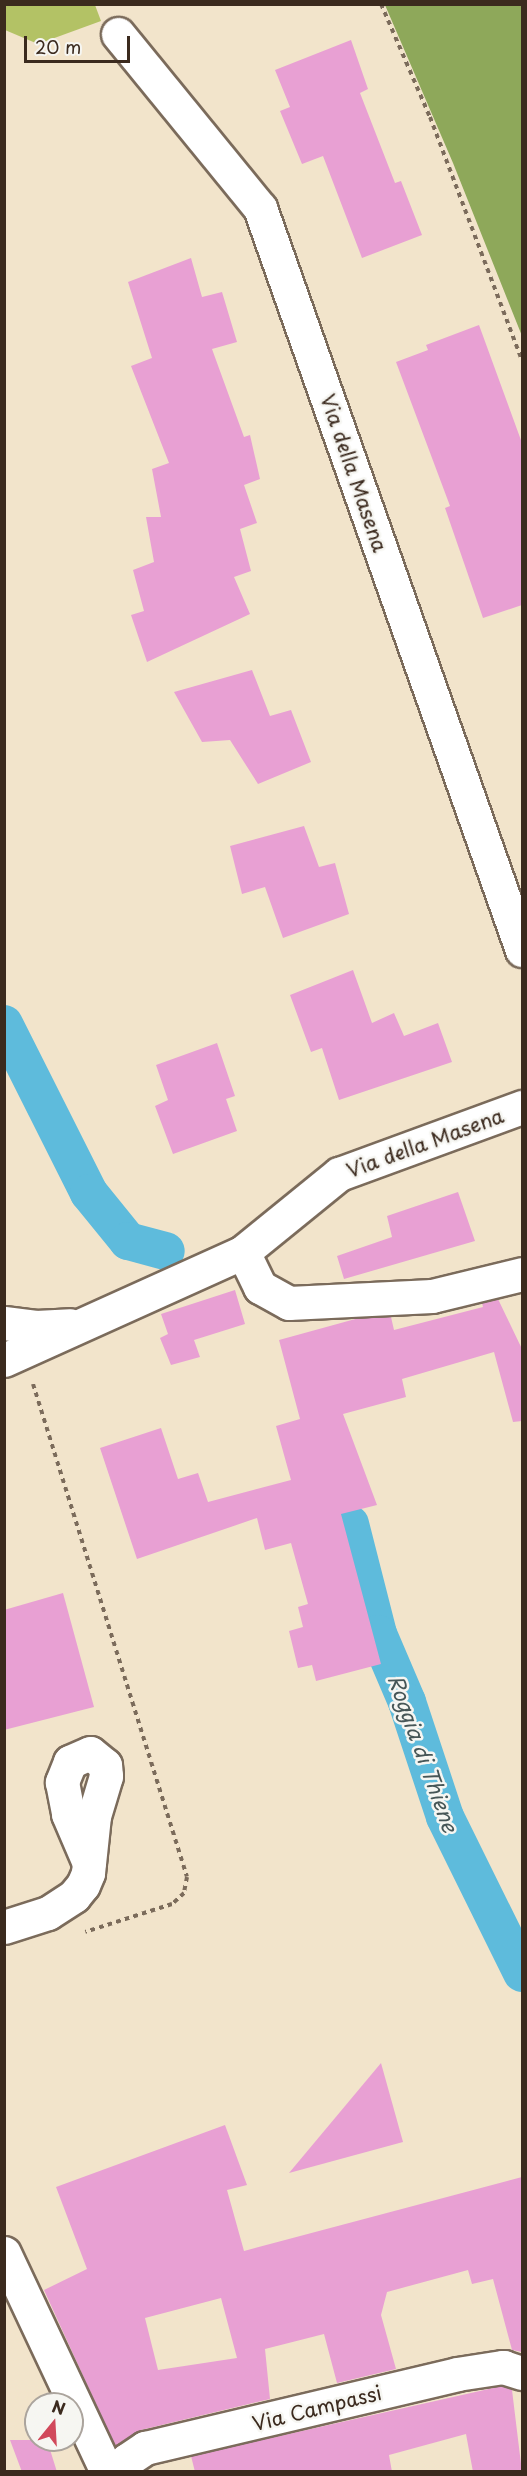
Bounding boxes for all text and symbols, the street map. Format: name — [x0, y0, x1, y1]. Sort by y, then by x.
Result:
scale bar — [27, 24, 134, 62]
text: 20 m — [35, 33, 81, 60]
street label: Via della Masena — [316, 391, 392, 555]
street label: Via della Masena — [343, 1104, 507, 1182]
water label: Roggia di Thiene — [383, 1670, 465, 1836]
street label: Via Campassi — [250, 2380, 384, 2436]
north arrow — [24, 2392, 84, 2452]
text: N — [49, 2393, 69, 2420]

